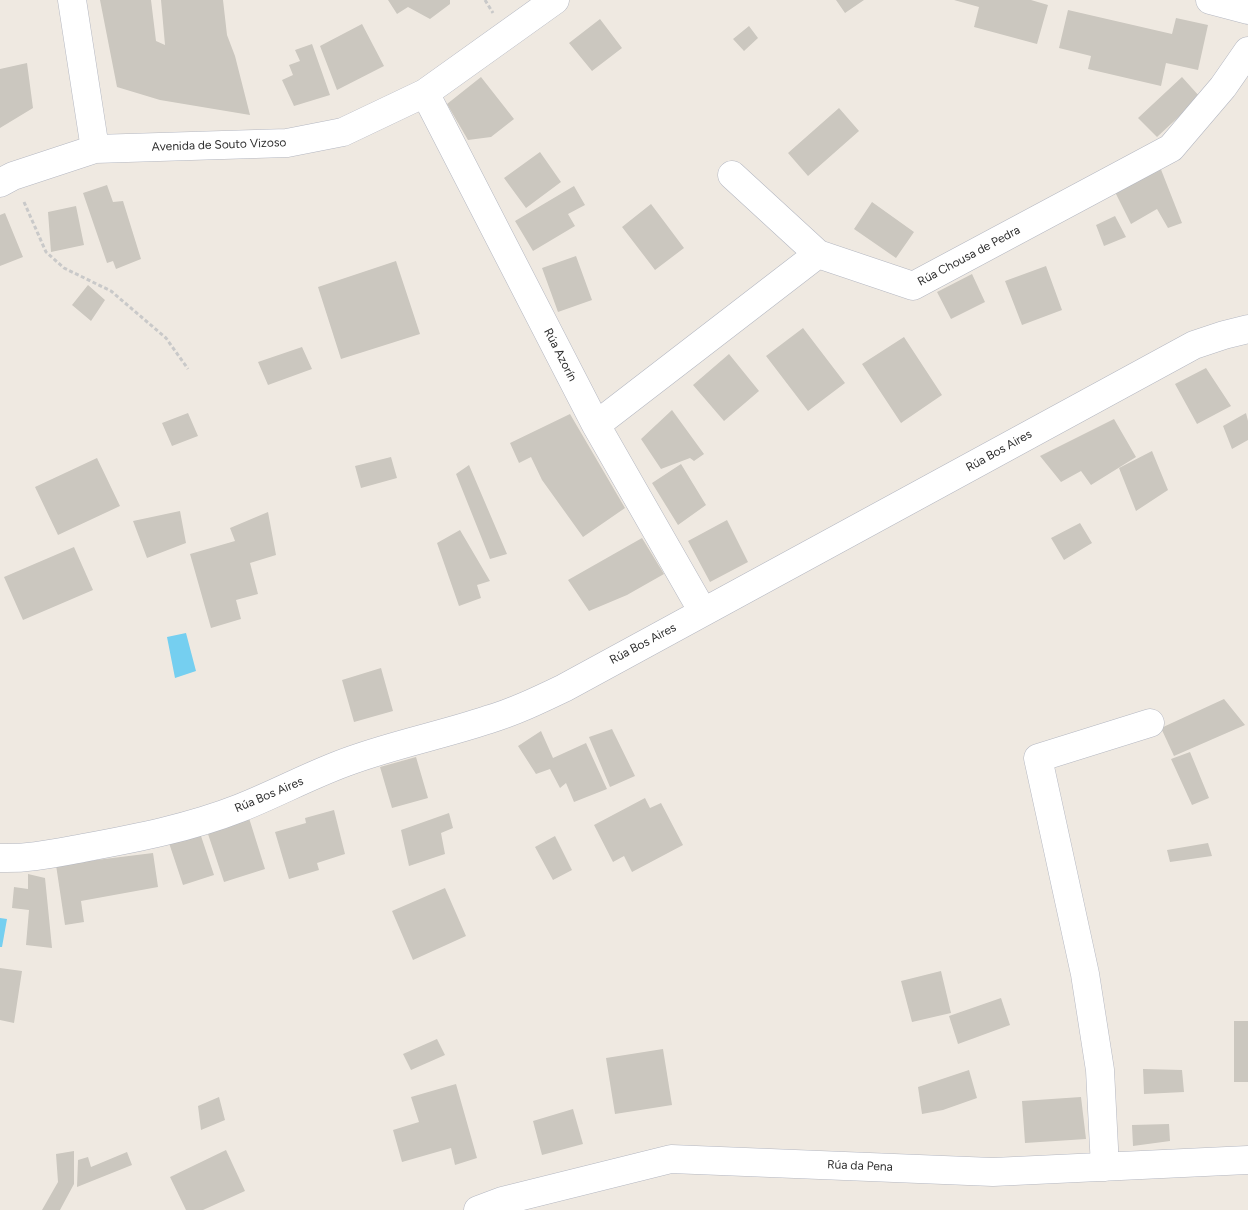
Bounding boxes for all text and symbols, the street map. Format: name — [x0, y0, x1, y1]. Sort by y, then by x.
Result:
street label: Avenida de Souto Vizoso — [151, 135, 287, 155]
street label: Rúa Chousa de Pedra — [915, 223, 1023, 289]
street label: Rúa Azorín — [540, 326, 580, 384]
street label: Rúa Bos Aires — [963, 427, 1035, 475]
street label: Rúa Bos Aires — [607, 620, 679, 668]
street label: Rúa Bos Aires — [232, 774, 306, 816]
street label: Rúa da Pena — [827, 1158, 893, 1174]

